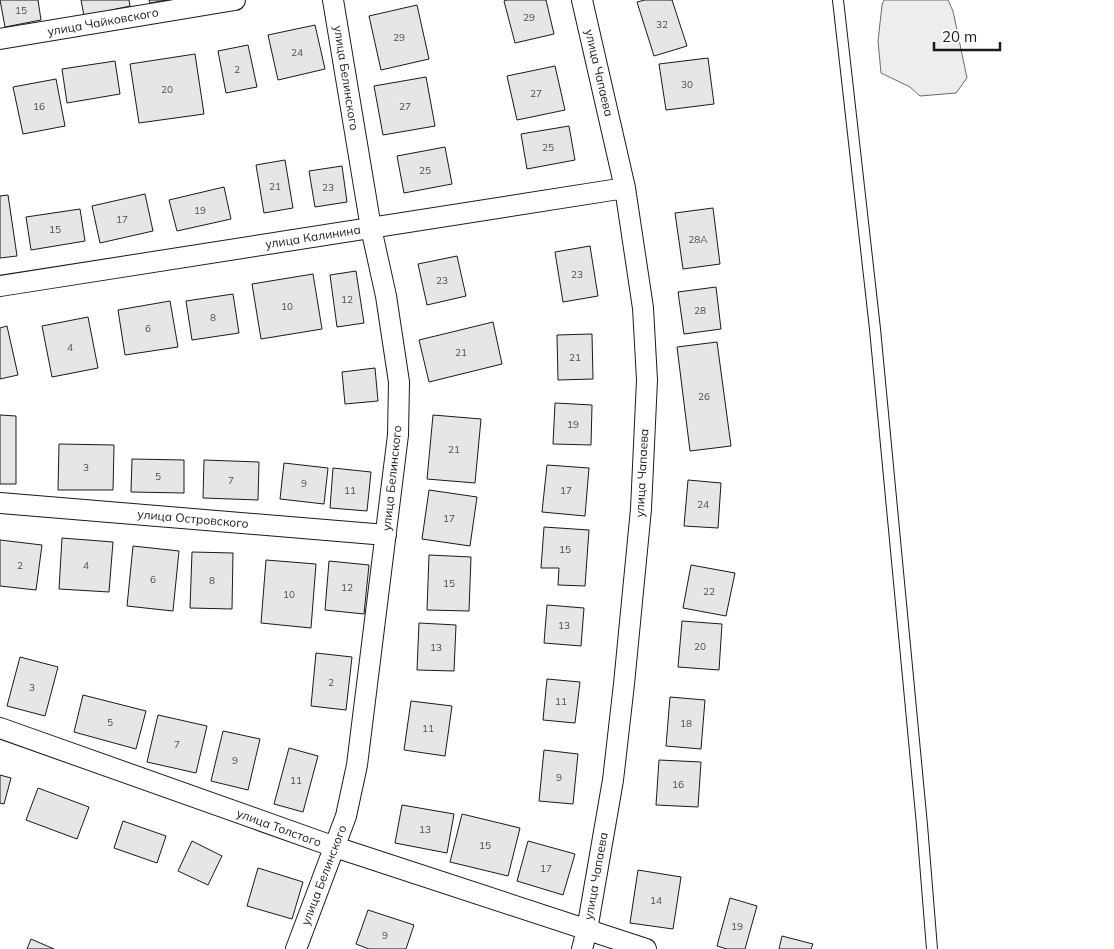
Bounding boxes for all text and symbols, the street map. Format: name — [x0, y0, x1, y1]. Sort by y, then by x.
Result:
house number: 15 — [15, 4, 27, 17]
street label: улица Чайковского — [46, 4, 160, 39]
house number: 29 — [523, 11, 535, 24]
house number: 32 — [656, 18, 668, 31]
scale bar — [934, 20, 1000, 52]
street label: улица Белинского — [331, 24, 362, 131]
text: 20 m — [942, 27, 977, 46]
street label: улица Чапаева — [582, 28, 617, 118]
house number: 29 — [393, 31, 405, 44]
house number: 24 — [291, 46, 303, 59]
house number: 2 — [234, 63, 240, 76]
house number: 30 — [681, 78, 693, 91]
house number: 20 — [161, 83, 173, 96]
house number: 27 — [530, 87, 542, 100]
house number: 16 — [33, 100, 45, 113]
house number: 27 — [399, 100, 411, 113]
house number: 25 — [542, 141, 554, 154]
house number: 25 — [419, 164, 431, 177]
house number: 21 — [269, 180, 281, 193]
house number: 23 — [322, 181, 334, 194]
house number: 19 — [194, 204, 206, 217]
house number: 17 — [116, 213, 128, 226]
street label: улица Калинина — [264, 222, 362, 251]
house number: 15 — [49, 223, 61, 236]
house number: 28А — [688, 233, 708, 246]
house number: 23 — [571, 268, 583, 281]
house number: 23 — [436, 274, 448, 287]
house number: 12 — [341, 293, 353, 306]
house number: 10 — [281, 300, 293, 313]
house number: 28 — [694, 304, 706, 317]
house number: 8 — [210, 311, 216, 324]
house number: 6 — [145, 322, 151, 335]
house number: 4 — [67, 341, 73, 354]
house number: 21 — [455, 346, 467, 359]
house number: 21 — [569, 351, 581, 364]
house number: 26 — [698, 390, 710, 403]
house number: 19 — [567, 418, 579, 431]
street label: улица Белинского — [379, 424, 405, 531]
street label: улица Чапаева — [632, 428, 651, 518]
house number: 21 — [448, 443, 460, 456]
house number: 3 — [83, 461, 89, 474]
house number: 5 — [155, 470, 161, 483]
house number: 7 — [228, 474, 234, 487]
house number: 9 — [301, 477, 307, 490]
house number: 11 — [344, 484, 356, 497]
house number: 17 — [560, 484, 572, 497]
house number: 24 — [697, 498, 709, 511]
street label: улица Островского — [137, 506, 249, 531]
house number: 17 — [443, 512, 455, 525]
house number: 15 — [559, 543, 571, 556]
house number: 2 — [17, 559, 23, 572]
house number: 4 — [83, 559, 89, 572]
house number: 6 — [150, 573, 156, 586]
house number: 8 — [209, 574, 215, 587]
house number: 15 — [443, 577, 455, 590]
house number: 12 — [341, 581, 353, 594]
house number: 22 — [703, 585, 715, 598]
house number: 10 — [283, 588, 295, 601]
house number: 13 — [558, 619, 570, 632]
house number: 20 — [694, 640, 706, 653]
house number: 13 — [430, 641, 442, 654]
house number: 2 — [328, 676, 334, 689]
house number: 3 — [29, 681, 35, 694]
house number: 11 — [555, 695, 567, 708]
house number: 5 — [107, 716, 113, 729]
house number: 18 — [680, 717, 692, 730]
house number: 11 — [422, 722, 434, 735]
house number: 7 — [174, 738, 180, 751]
house number: 9 — [232, 754, 238, 767]
house number: 9 — [556, 771, 562, 784]
house number: 11 — [290, 774, 302, 787]
house number: 16 — [672, 778, 684, 791]
street label: улица Толстого — [235, 805, 324, 850]
street label: улица Белинского — [298, 823, 350, 927]
house number: 13 — [419, 823, 431, 836]
street label: улица Чапаева — [580, 831, 611, 921]
house number: 15 — [479, 839, 491, 852]
house number: 17 — [540, 862, 552, 875]
house number: 14 — [650, 894, 662, 907]
house number: 19 — [731, 920, 743, 933]
house number: 9 — [382, 929, 388, 942]

